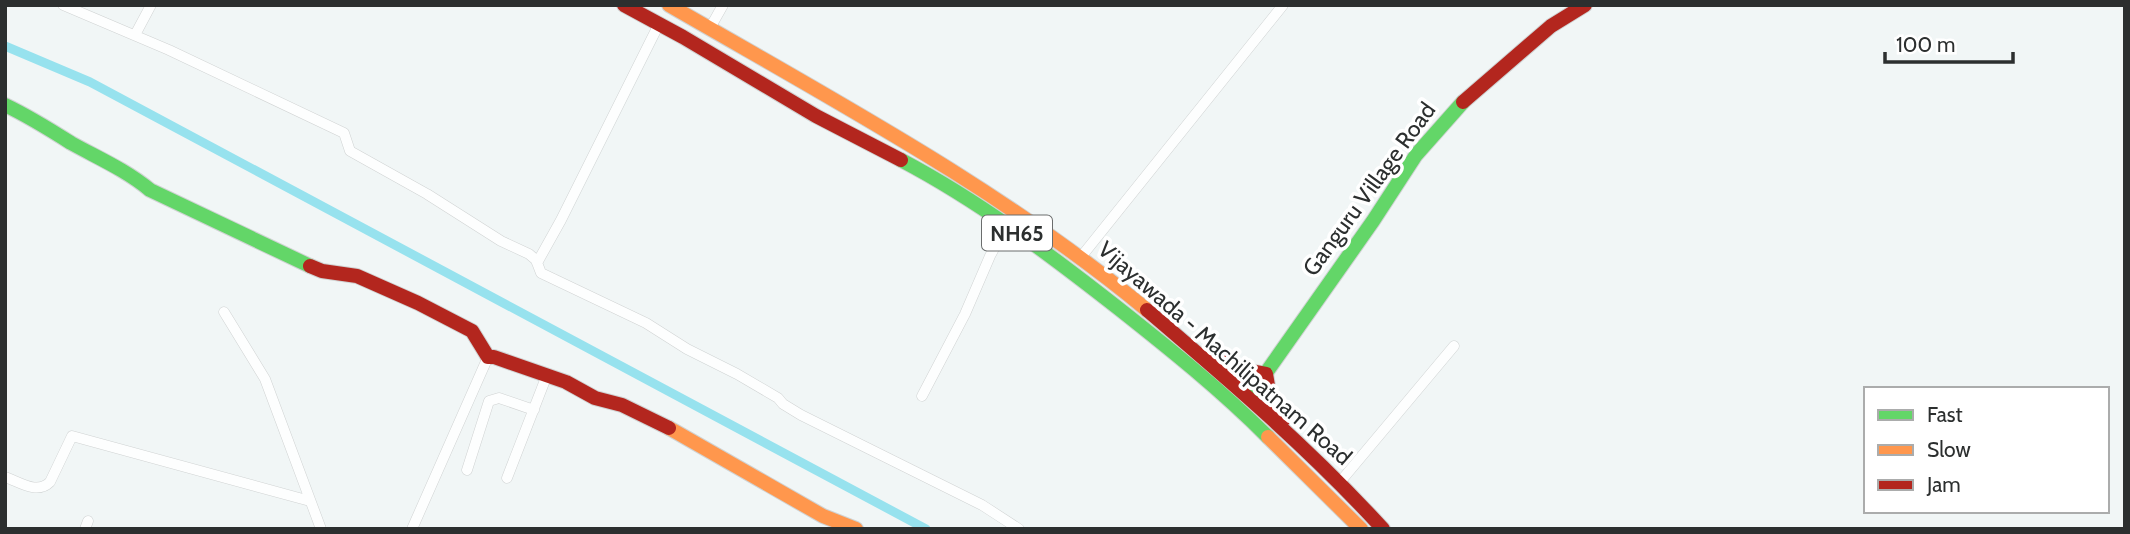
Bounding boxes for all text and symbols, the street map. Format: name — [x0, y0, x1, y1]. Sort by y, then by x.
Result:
scale bar — [1885, 21, 2013, 65]
text: 100 m — [1896, 32, 1955, 57]
street label: Ganguru Village Road — [1297, 97, 1441, 281]
road number: NH65 — [982, 216, 1052, 250]
street label: Vijayawada - Machilipatnam Road — [1092, 235, 1358, 471]
legend — [1864, 387, 2109, 513]
text: Fast — [1927, 402, 1963, 427]
text: Slow — [1927, 437, 1971, 462]
text: Jam — [1926, 472, 1961, 497]

